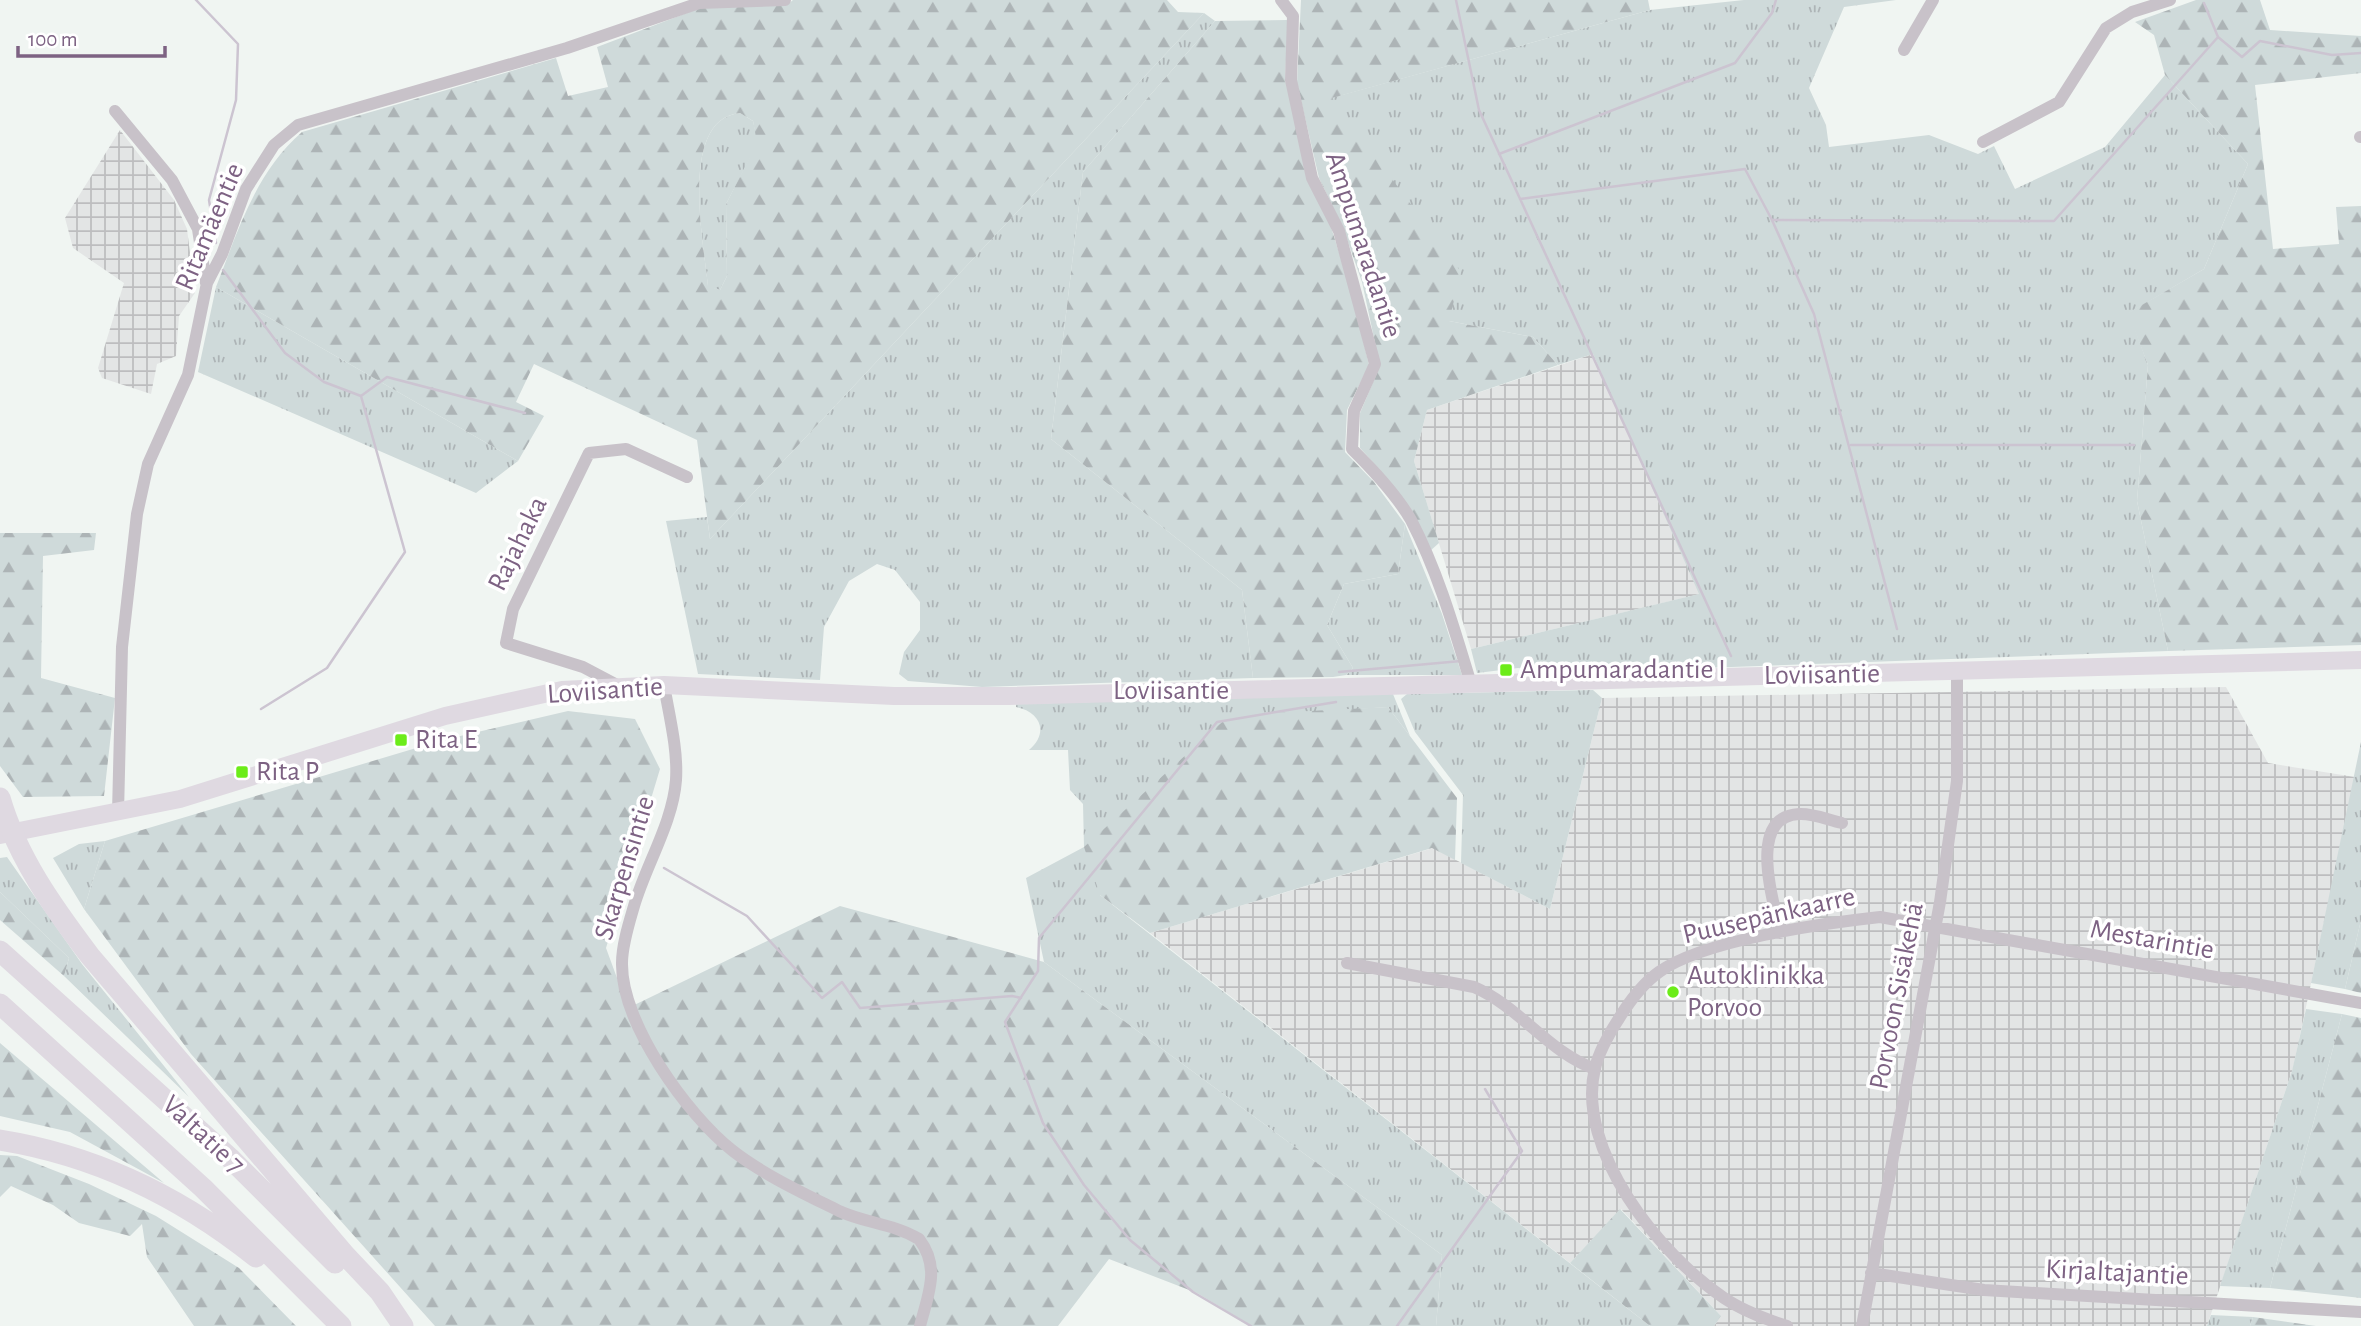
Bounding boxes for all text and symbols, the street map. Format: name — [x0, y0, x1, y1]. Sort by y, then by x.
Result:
scale bar — [18, 14, 164, 58]
text: 100 m — [28, 29, 78, 50]
street label: Ampumaradantie — [1320, 149, 1406, 341]
street label: Ritamäentie — [171, 159, 249, 295]
street label: Rajahaka — [483, 492, 553, 595]
place label: Ampumaradantie I — [1520, 656, 1726, 684]
street label: Loviisantie — [1764, 660, 1880, 690]
marker: Ampumaradantie I — [1498, 662, 1514, 678]
street label: Loviisantie — [546, 673, 664, 709]
street label: Loviisantie — [1113, 677, 1229, 705]
place label: Rita E — [415, 726, 477, 754]
marker: Rita E — [393, 732, 409, 748]
place label: Rita P — [256, 758, 319, 786]
marker: Rita P — [234, 764, 250, 780]
street label: Skarpensintie — [590, 793, 660, 943]
street label: Puusepänkaarre — [1680, 883, 1858, 949]
street label: Porvoon Sisäkehä — [1865, 900, 1929, 1092]
street label: Mestarintie — [2088, 915, 2216, 965]
place label: Autoklinikka Porvoo — [1687, 962, 1825, 1022]
marker: Autoklinikka Porvoo — [1665, 984, 1681, 1000]
street label: Valtatie 7 — [157, 1090, 249, 1180]
street label: Kirjaltajantie — [2045, 1255, 2189, 1291]

